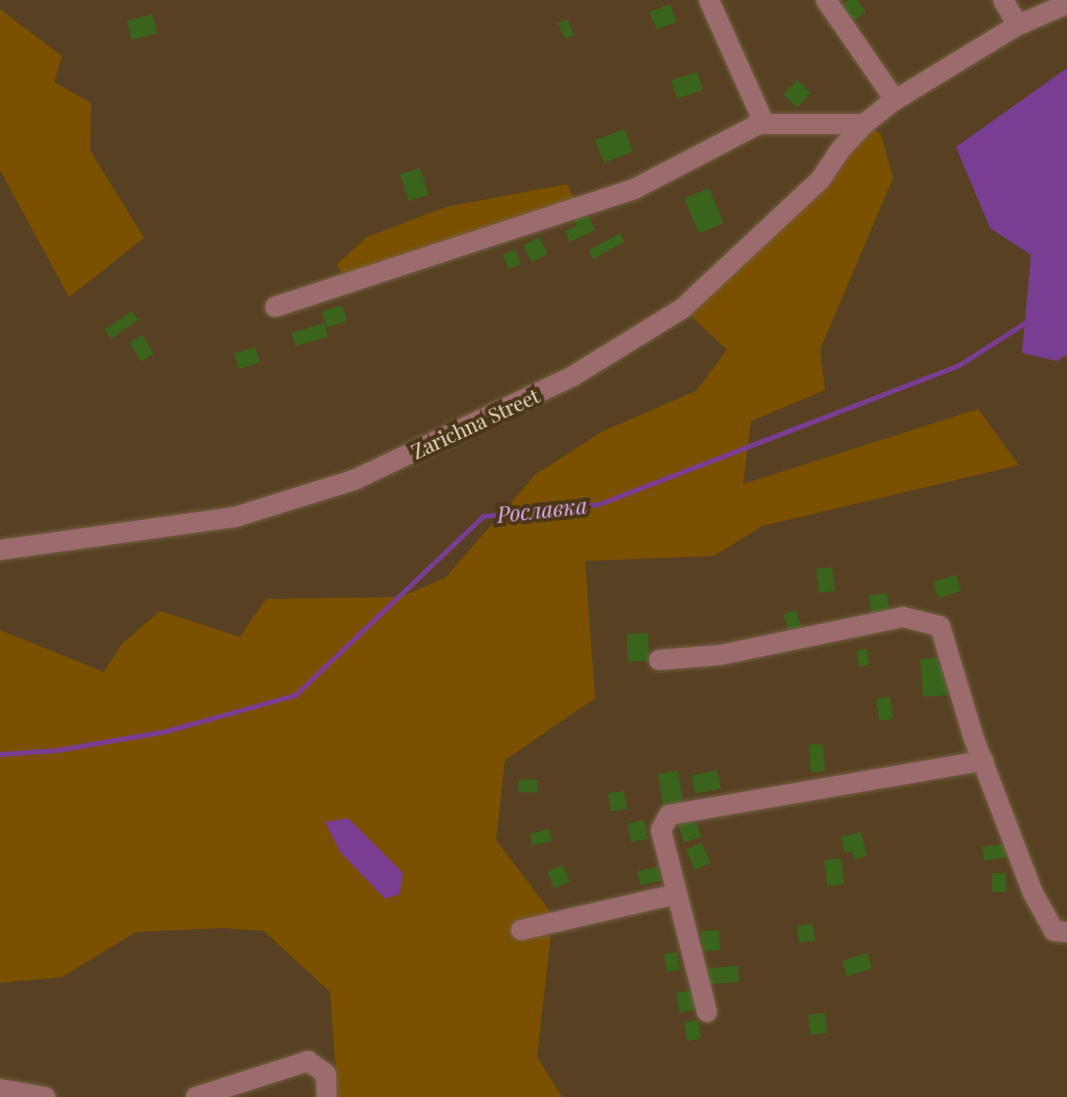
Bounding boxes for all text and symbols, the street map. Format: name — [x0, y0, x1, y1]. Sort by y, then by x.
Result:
street label: Zarichna Street — [407, 383, 543, 463]
water label: Рославка — [496, 492, 588, 528]

